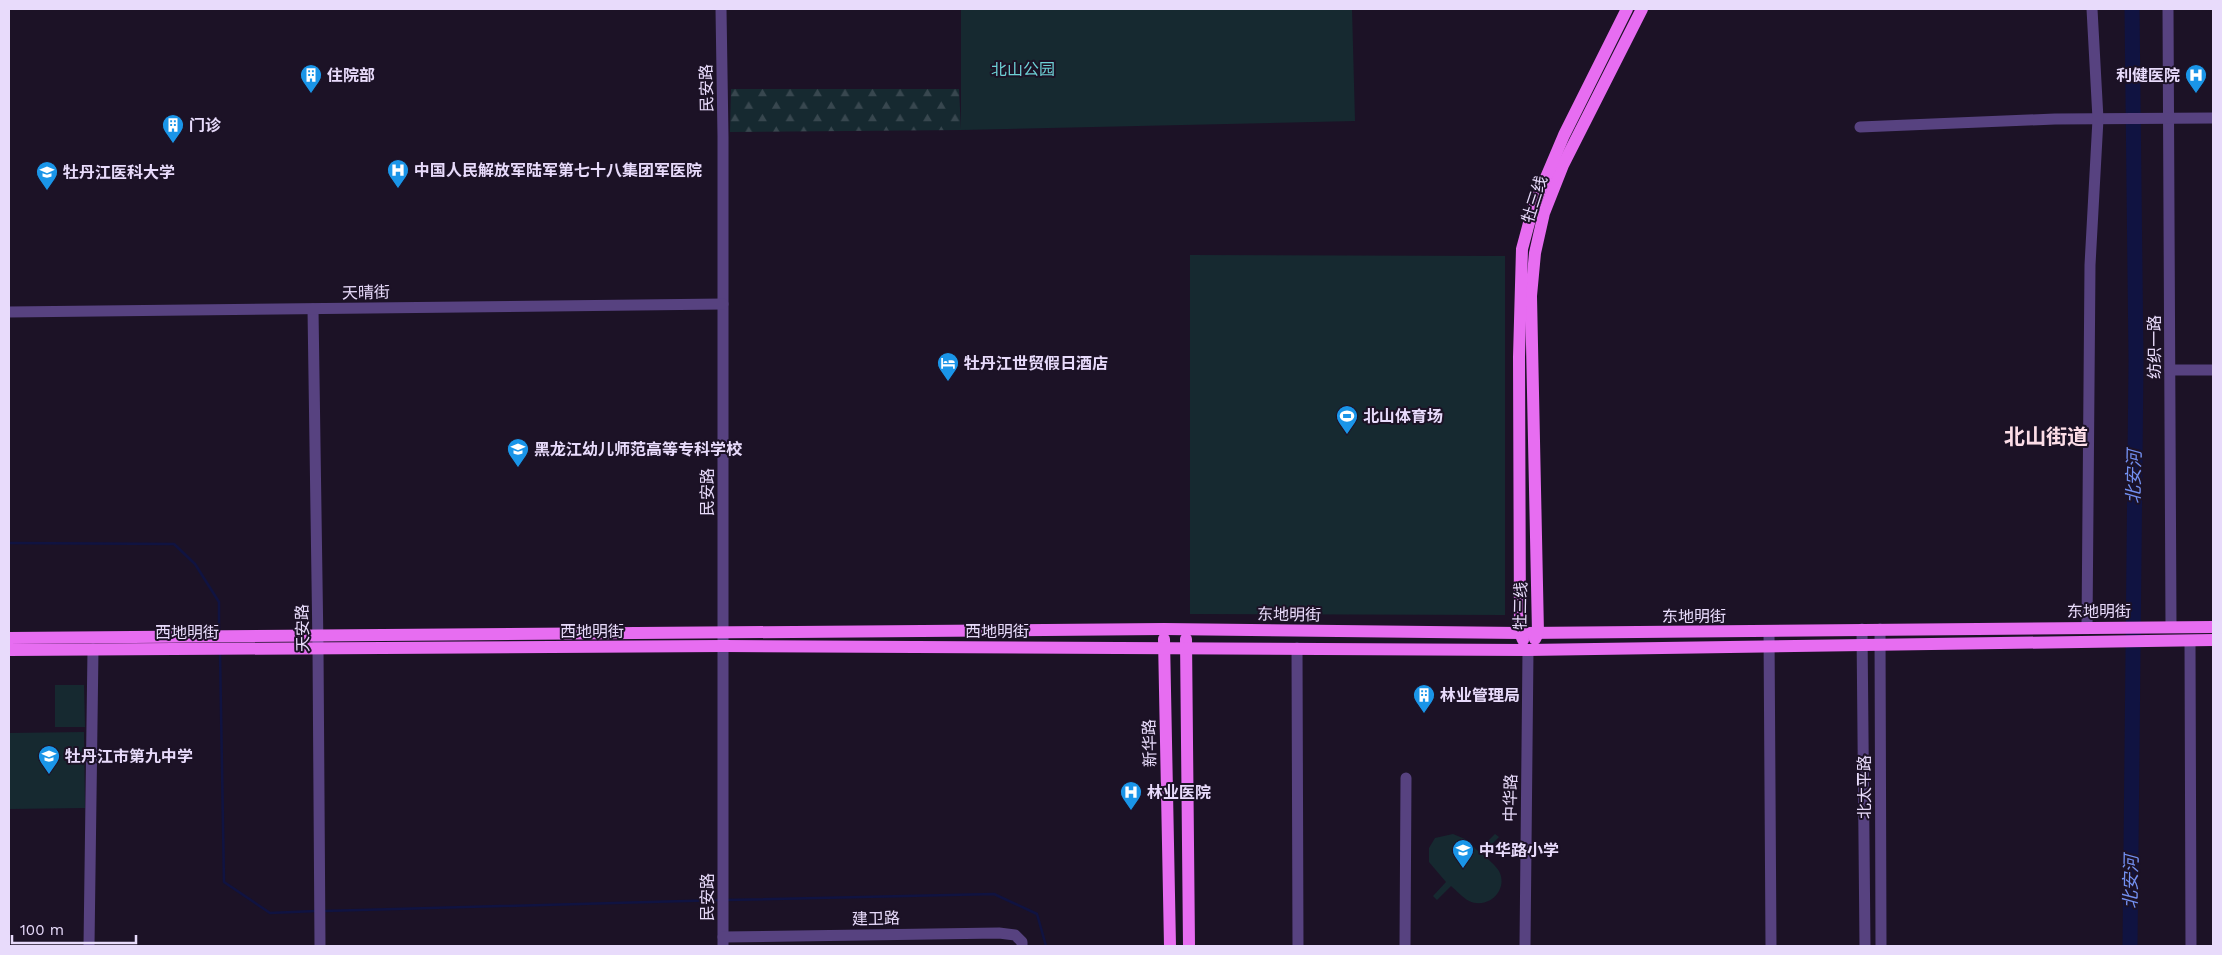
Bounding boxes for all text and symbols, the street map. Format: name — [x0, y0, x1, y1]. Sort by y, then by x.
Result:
park label: 北山公园 — [991, 60, 1055, 79]
building icon: 住院部 — [299, 63, 323, 94]
hospital icon: 利健医院 — [2184, 63, 2208, 94]
street label: 民安路 — [697, 64, 716, 112]
place label: 住院部 — [327, 66, 375, 85]
place label: 利健医院 — [2116, 66, 2180, 85]
building icon: 门诊 — [161, 113, 185, 144]
place label: 门诊 — [189, 116, 222, 135]
hospital icon: 中国人民解放军陆军第七十八集团军医院 — [386, 158, 410, 189]
school or university icon: 牡丹江医科大学 — [35, 160, 59, 191]
place label: 中国人民解放军陆军第七十八集团军医院 — [414, 161, 702, 180]
place label: 牡丹江医科大学 — [63, 163, 175, 182]
street label: 牡三线 — [1518, 173, 1551, 225]
street label: 天晴街 — [342, 283, 390, 302]
street label: 纺织一路 — [2145, 315, 2164, 379]
hotel icon: 牡丹江世贸假日酒店 — [936, 351, 960, 382]
place label: 牡丹江世贸假日酒店 — [964, 354, 1108, 373]
sports icon: 北山体育场 — [1335, 404, 1359, 435]
place label: 北山体育场 — [1363, 407, 1443, 426]
district label: 北山街道 — [2004, 424, 2088, 449]
school or university icon: 黑龙江幼儿师范高等专科学校 — [506, 437, 530, 468]
place label: 黑龙江幼儿师范高等专科学校 — [534, 440, 743, 459]
water label: 北安河 — [2123, 447, 2145, 504]
street label: 民安路 — [698, 468, 717, 516]
street label: 牡三线 — [1511, 582, 1530, 630]
street label: 东地明街 — [2067, 602, 2131, 621]
street label: 天安路 — [293, 604, 312, 652]
street label: 东地明街 — [1257, 604, 1321, 625]
street label: 东地明街 — [1662, 607, 1726, 626]
street label: 西地明街 — [560, 622, 624, 641]
street label: 西地明街 — [965, 622, 1029, 641]
street label: 西地明街 — [155, 623, 219, 642]
building icon: 林业管理局 — [1412, 683, 1436, 714]
place label: 林业管理局 — [1440, 686, 1520, 705]
street label: 新华路 — [1140, 719, 1159, 767]
school or university icon: 牡丹江市第九中学 — [37, 744, 61, 775]
place label: 牡丹江市第九中学 — [65, 747, 193, 766]
street label: 北太平路 — [1855, 755, 1874, 819]
street label: 中华路 — [1501, 774, 1520, 822]
hospital icon: 林业医院 — [1119, 780, 1143, 811]
place label: 林业医院 — [1147, 783, 1211, 802]
school or university icon: 中华路小学 — [1451, 838, 1475, 869]
place label: 中华路小学 — [1479, 841, 1559, 860]
water label: 北安河 — [2120, 852, 2142, 909]
street label: 民安路 — [698, 873, 717, 921]
street label: 建卫路 — [852, 909, 900, 928]
scale bar — [12, 912, 136, 944]
text: 100 m — [20, 921, 64, 939]

